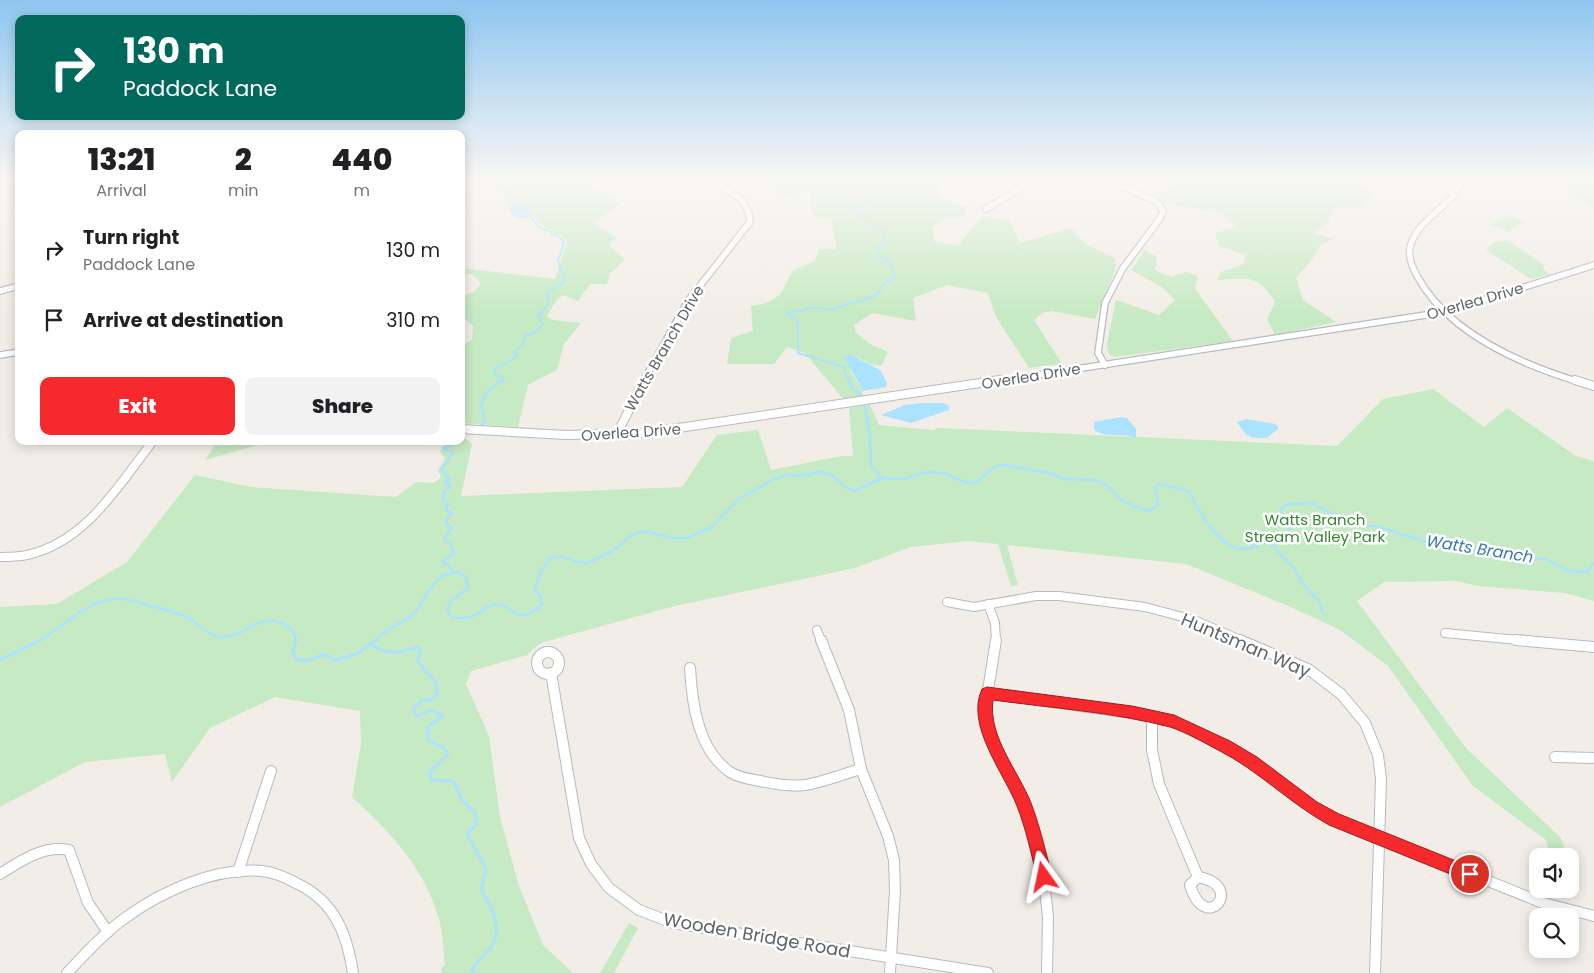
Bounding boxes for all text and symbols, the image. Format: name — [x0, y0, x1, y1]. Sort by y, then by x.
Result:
text: 130 m — [123, 26, 225, 75]
icon: right — [40, 35, 105, 100]
text: Paddock Lane — [123, 73, 277, 104]
text: 13:21 — [88, 138, 155, 181]
text: 2 — [235, 138, 252, 181]
text: 440 — [331, 138, 392, 181]
text: Arrival — [96, 179, 147, 202]
text: min — [228, 179, 259, 202]
text: m — [354, 179, 370, 202]
text: Turn right — [83, 224, 179, 251]
icon: right — [40, 236, 68, 264]
text: 130 m — [386, 237, 440, 264]
text: Paddock Lane — [83, 253, 195, 276]
street label: Overlea Drive — [1424, 277, 1526, 325]
street label: Watts Branch Drive — [619, 281, 709, 415]
icon: arrive — [40, 306, 68, 334]
text: Arrive at destination — [83, 307, 284, 334]
text: 310 m — [386, 307, 440, 334]
street label: Overlea Drive — [980, 358, 1082, 394]
button: Exit — [40, 377, 235, 435]
button: Share — [245, 377, 440, 435]
street label: Overlea Drive — [580, 418, 682, 446]
park label: Watts Branch Stream Valley Park — [1245, 509, 1385, 547]
water label: Watts Branch — [1425, 529, 1535, 569]
street label: Huntsman Way — [1177, 606, 1315, 684]
map controls — [1529, 848, 1579, 958]
button: sound — [1529, 848, 1579, 898]
position arrow — [1017, 850, 1069, 902]
pin — [1449, 853, 1491, 895]
icon: arrive — [1456, 860, 1484, 888]
street label: Wooden Bridge Road — [661, 906, 853, 964]
button: search — [1529, 908, 1579, 958]

